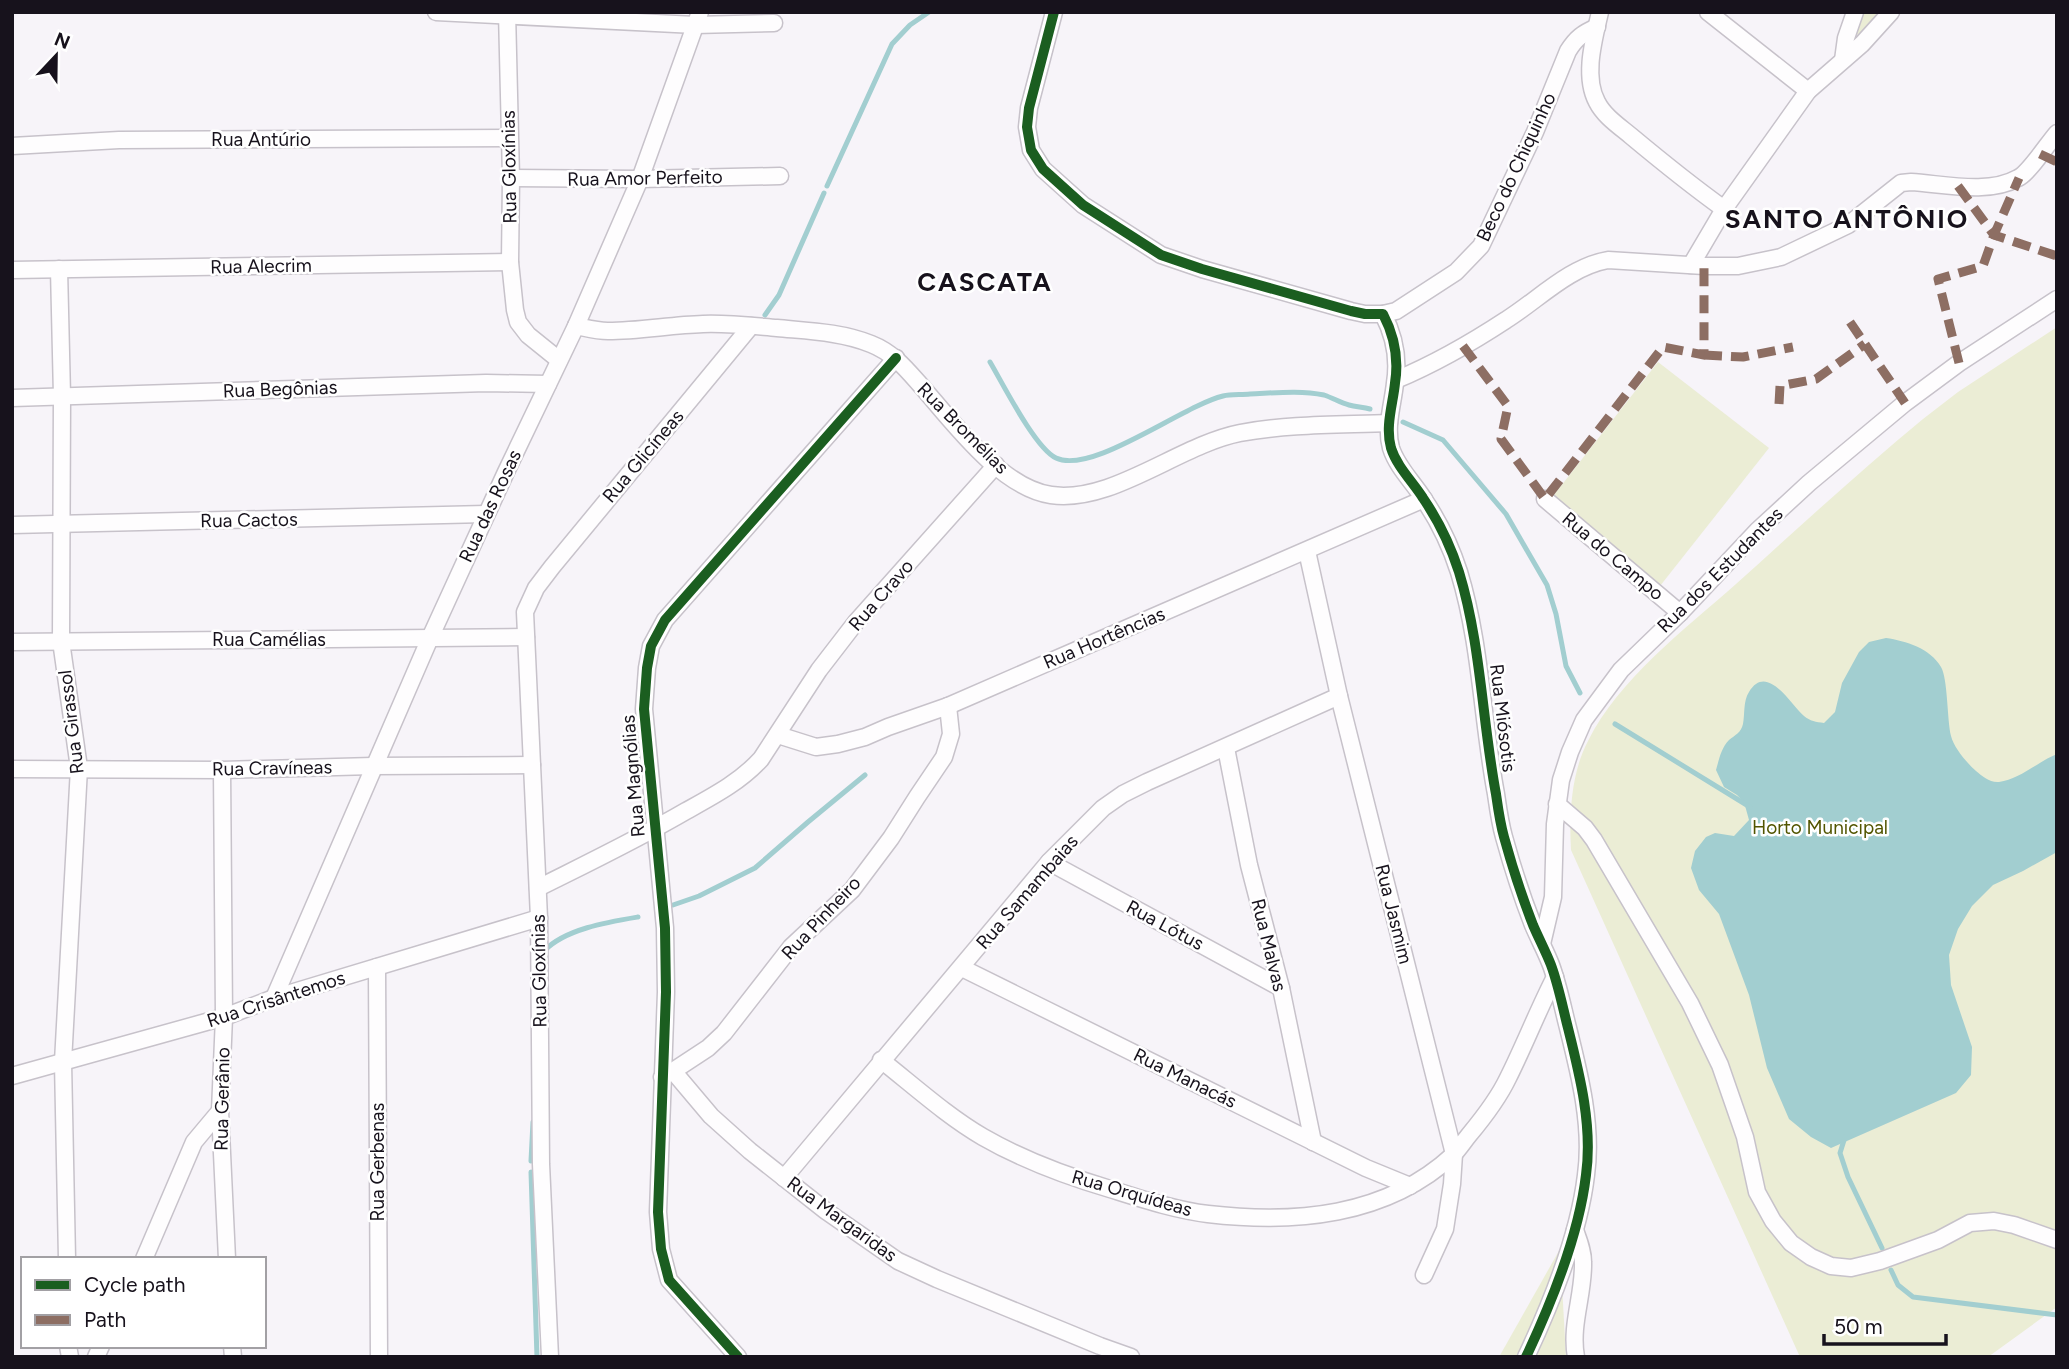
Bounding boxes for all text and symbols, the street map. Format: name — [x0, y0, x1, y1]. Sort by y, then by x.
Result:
north arrow — [21, 21, 91, 91]
text: N — [51, 27, 73, 54]
street label: Beco do Chiquinho — [1471, 89, 1561, 245]
street label: Rua Gloxínias — [497, 110, 521, 224]
street label: Rua Antúrio — [211, 128, 311, 151]
street label: Rua Amor Perfeito — [567, 165, 723, 191]
district label: SANTO ANTÔNIO — [1725, 203, 1969, 235]
street label: Rua Alecrim — [210, 254, 312, 278]
district label: CASCATA — [917, 266, 1053, 298]
street label: Rua Begônias — [222, 376, 338, 402]
street label: Rua Bromélias — [913, 378, 1014, 479]
street label: Rua Glicíneas — [598, 405, 689, 507]
street label: Rua das Rosas — [454, 446, 526, 566]
street label: Rua dos Estudantes — [1652, 502, 1788, 638]
street label: Rua do Campo — [1558, 507, 1668, 605]
street label: Rua Cactos — [200, 508, 298, 532]
street label: Rua Cravo — [844, 555, 918, 635]
street label: Rua Hortências — [1040, 602, 1168, 674]
street label: Rua Camélias — [212, 628, 326, 651]
street label: Rua Miósotis — [1485, 663, 1521, 773]
street label: Rua Girassol — [53, 669, 89, 775]
street label: Rua Magnólias — [616, 714, 650, 838]
street label: Rua Cravíneas — [212, 755, 333, 781]
park label: Horto Municipal — [1752, 816, 1888, 839]
street label: Rua Samambaias — [971, 830, 1083, 954]
street label: Rua Jasmim — [1371, 862, 1417, 966]
street label: Rua Pinheiro — [777, 871, 865, 965]
street label: Rua Lótus — [1122, 895, 1208, 955]
street label: Rua Malvas — [1246, 896, 1292, 994]
street label: Rua Gloxínias — [527, 914, 551, 1028]
street label: Rua Crisântemos — [204, 966, 348, 1032]
street label: Rua Manacás — [1130, 1043, 1240, 1113]
street label: Rua Gerânio — [210, 1047, 234, 1151]
street label: Rua Gerbenas — [366, 1102, 389, 1221]
street label: Rua Orquídeas — [1069, 1165, 1195, 1221]
street label: Rua Margaridas — [782, 1171, 902, 1267]
legend — [21, 1257, 266, 1348]
text: Cycle path — [84, 1272, 185, 1297]
scale bar — [1824, 1302, 1946, 1346]
text: Path — [84, 1307, 126, 1332]
text: 50 m — [1834, 1314, 1883, 1339]

